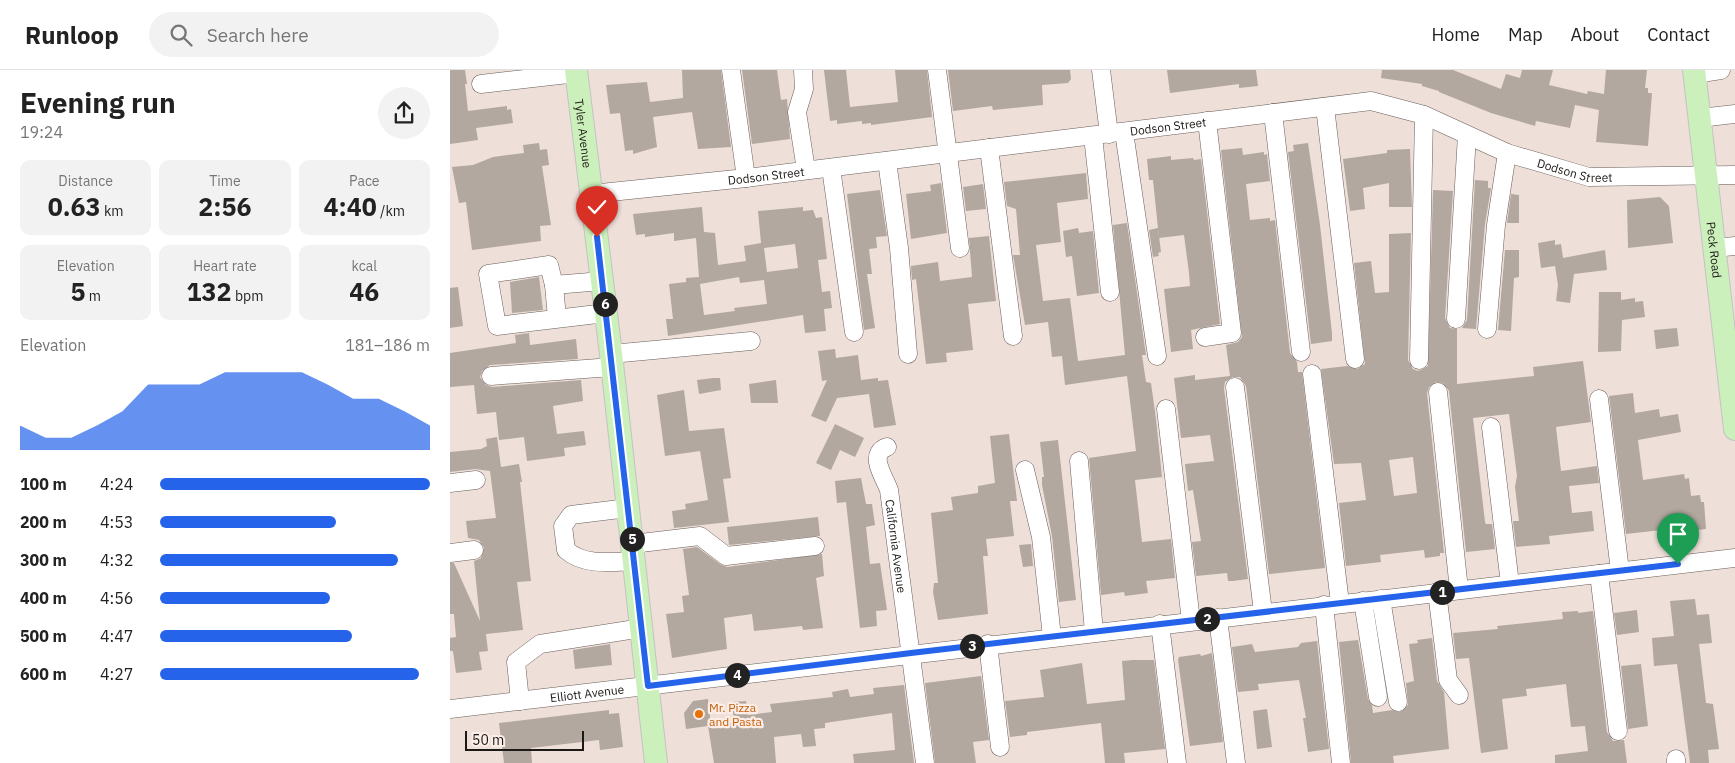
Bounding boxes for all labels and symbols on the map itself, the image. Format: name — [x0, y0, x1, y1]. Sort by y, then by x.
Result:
street label: Tyler Avenue — [572, 98, 596, 169]
street label: Dodson Street — [1129, 114, 1207, 138]
street label: Dodson Street — [1535, 155, 1613, 185]
street label: Dodson Street — [727, 163, 805, 187]
pin — [576, 186, 618, 237]
street label: Peck Road — [1704, 221, 1725, 279]
pin: 6 — [592, 292, 618, 316]
street label: California Avenue — [883, 498, 910, 594]
pin — [1657, 513, 1699, 564]
pin: 5 — [620, 526, 644, 552]
pin: 1 — [1430, 580, 1454, 604]
pin: 2 — [1194, 606, 1220, 632]
pin: 3 — [960, 634, 984, 658]
pin: 4 — [724, 662, 750, 688]
street label: Elliott Avenue — [549, 681, 625, 705]
place label: Mr. Pizza and Pasta — [709, 700, 763, 729]
marker: Mr. Pizza and Pasta — [693, 708, 705, 720]
scale bar — [465, 728, 584, 751]

